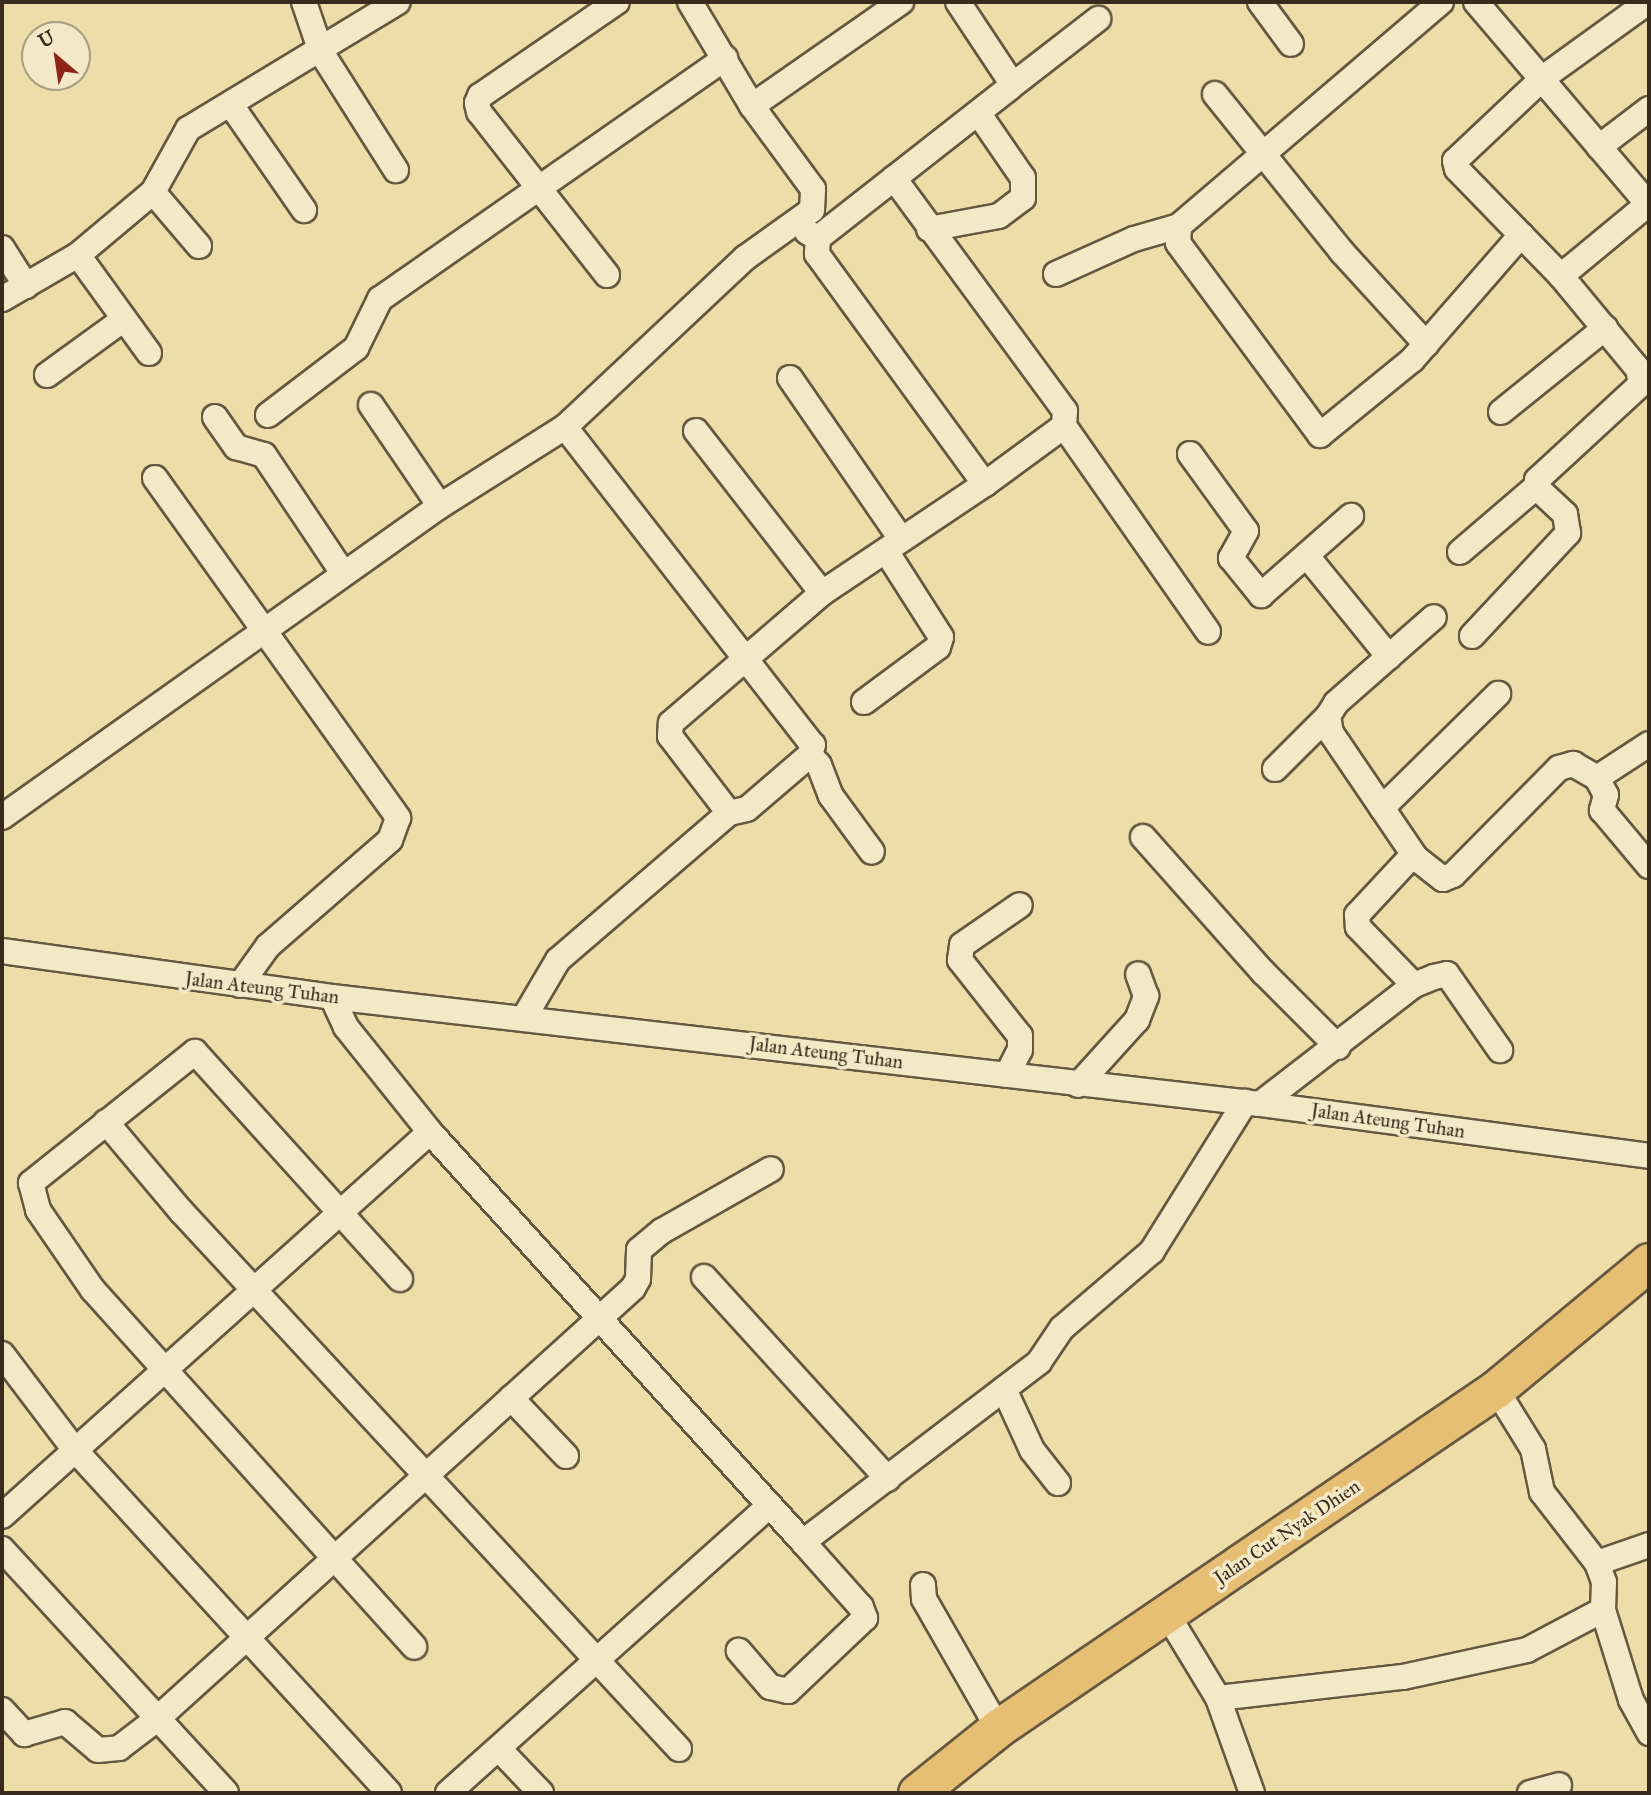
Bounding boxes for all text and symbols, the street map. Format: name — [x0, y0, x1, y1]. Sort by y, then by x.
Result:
north arrow — [21, 21, 91, 91]
text: U — [34, 25, 59, 53]
street label: Jalan Ateung Tuhan — [184, 967, 340, 1009]
street label: Jalan Ateung Tuhan — [748, 1032, 904, 1074]
street label: Jalan Ateung Tuhan — [1310, 1099, 1466, 1143]
street label: Jalan Cut Nyak Dhien — [1210, 1475, 1364, 1589]

